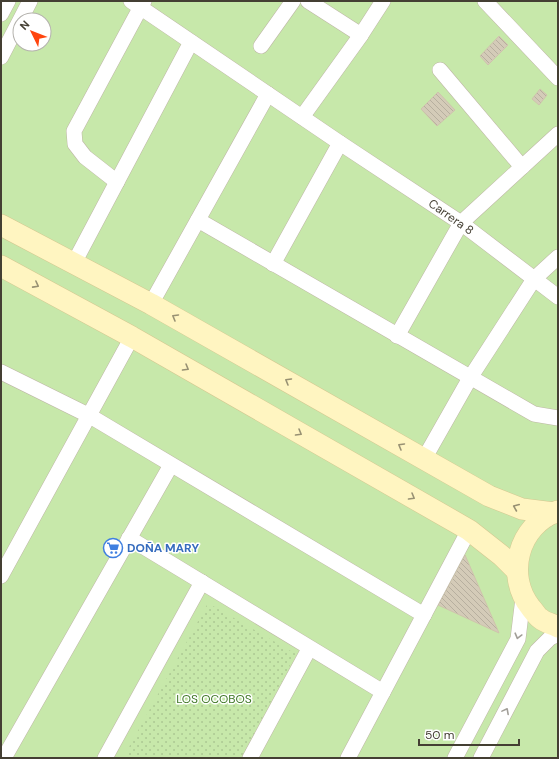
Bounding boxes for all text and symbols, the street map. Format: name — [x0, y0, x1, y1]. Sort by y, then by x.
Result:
north arrow — [12, 12, 52, 52]
text: N — [17, 17, 33, 33]
street label: Carrera 8 — [425, 196, 477, 238]
one-way arrow — [31, 280, 39, 288]
one-way arrow — [172, 315, 179, 322]
one-way arrow — [182, 364, 189, 371]
one-way arrow — [285, 379, 292, 386]
one-way arrow — [295, 428, 302, 435]
one-way arrow — [398, 443, 405, 450]
one-way arrow — [408, 493, 415, 500]
one-way arrow — [512, 503, 519, 511]
supermarket icon: DOÑA MARY — [102, 537, 124, 559]
place label: DOÑA MARY — [127, 540, 199, 556]
one-way arrow — [514, 632, 523, 639]
park label: LOS OCOBOS — [176, 691, 252, 707]
one-way arrow — [501, 708, 508, 715]
scale bar — [419, 721, 519, 747]
text: 50 m — [425, 727, 454, 743]

